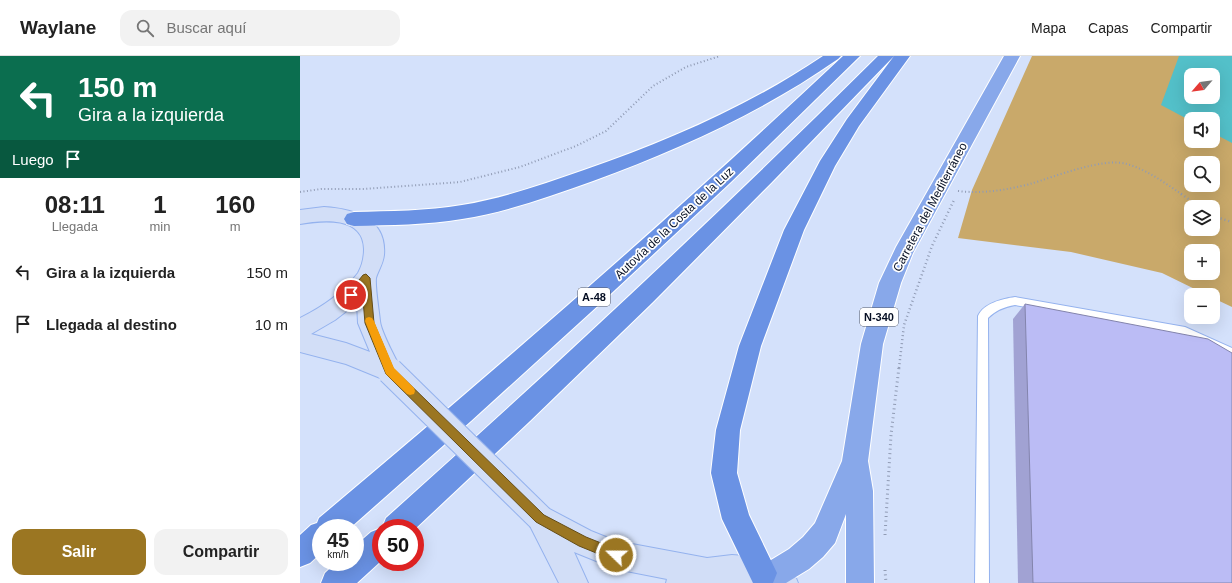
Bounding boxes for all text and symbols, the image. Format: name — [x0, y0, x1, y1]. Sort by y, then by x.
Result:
search box — [120, 10, 400, 46]
text: Waylane — [20, 17, 96, 38]
icon: search — [134, 17, 156, 39]
text: Buscar aquí — [166, 19, 246, 36]
text: Mapa — [1031, 20, 1066, 36]
text: Capas — [1088, 20, 1129, 36]
text: Compartir — [1151, 20, 1212, 36]
north arrow — [1184, 68, 1220, 104]
map controls — [1184, 68, 1220, 324]
icon: left — [12, 72, 64, 124]
text: 150 m — [78, 72, 157, 103]
text: Gira a la izquierda — [78, 105, 224, 125]
button: sound — [1184, 112, 1220, 148]
street label: Carretera del Mediterráneo — [890, 140, 970, 274]
icon: arrive — [62, 148, 84, 170]
text: Luego — [12, 151, 54, 168]
button: search — [1184, 156, 1220, 192]
street label: Autovía de la Costa de la Luz — [612, 164, 736, 282]
text: 08:11 — [45, 191, 105, 218]
text: 1 — [153, 191, 167, 218]
text: 160 — [215, 191, 255, 218]
button: layers — [1184, 200, 1220, 236]
text: Llegada — [52, 219, 98, 234]
text: min — [150, 219, 170, 234]
text: m — [230, 219, 241, 234]
button: + — [1184, 244, 1220, 280]
icon: left — [12, 261, 34, 283]
text: Gira a la izquierda — [46, 264, 175, 281]
text: 150 m — [246, 264, 288, 281]
pin — [334, 278, 368, 312]
icon: arrive — [340, 284, 362, 306]
road number: A-48 — [578, 288, 610, 306]
button: − — [1184, 288, 1220, 324]
road number: N-340 — [860, 308, 898, 326]
icon: arrive — [12, 313, 34, 335]
text: Llegada al destino — [46, 316, 177, 333]
text: 10 m — [255, 316, 288, 333]
speed limit sign: 50 — [372, 519, 424, 571]
button: Salir — [12, 529, 146, 575]
button: Compartir — [154, 529, 288, 575]
text: 45 — [327, 529, 349, 551]
position arrow — [595, 534, 637, 576]
text: km/h — [327, 549, 349, 560]

